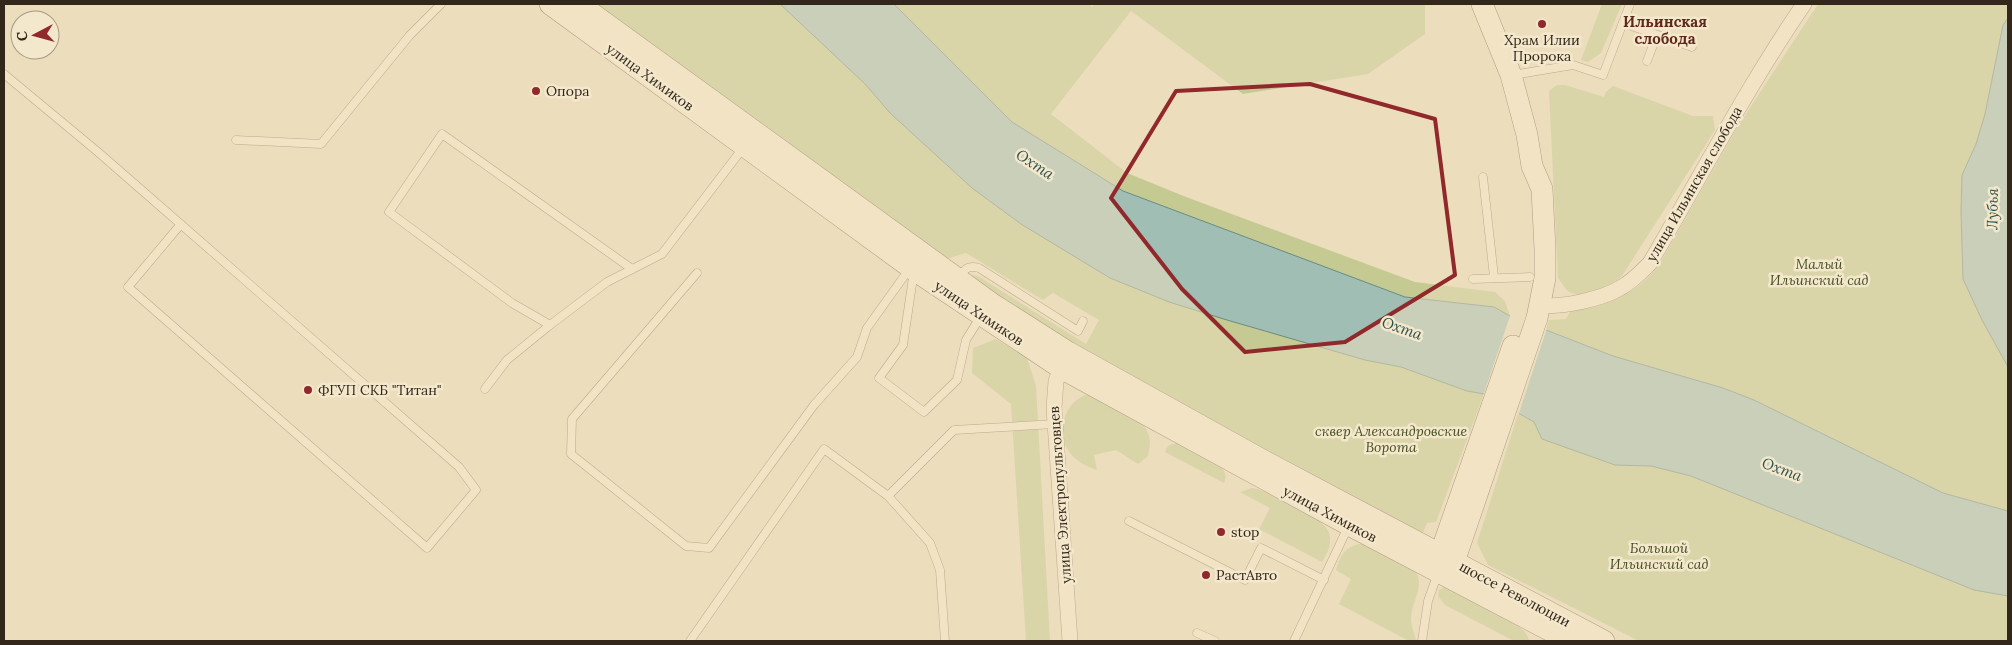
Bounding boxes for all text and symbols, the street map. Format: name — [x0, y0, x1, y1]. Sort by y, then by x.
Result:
north arrow — [10, 10, 60, 60]
district label: Ильинская слобода — [1623, 12, 1707, 48]
marker: Храм Илии Пророка — [1536, 18, 1548, 30]
text: С — [13, 30, 32, 42]
place label: Храм Илии Пророка — [1504, 31, 1580, 65]
street label: улица Химиков — [603, 39, 697, 115]
place label: Опора — [546, 82, 590, 100]
marker: Опора — [530, 85, 542, 97]
street label: улица Ильинская слобода — [1642, 103, 1746, 265]
water label: Охта — [1012, 145, 1058, 184]
water label: Лубья — [1982, 187, 2002, 230]
park label: Малый Ильинский сад — [1770, 255, 1868, 289]
street label: улица Химиков — [931, 277, 1027, 349]
water label: Охта — [1379, 312, 1425, 344]
place label: ФГУП СКБ "Титан" — [318, 381, 442, 399]
marker: ФГУП СКБ "Титан" — [302, 384, 314, 396]
street label: улица Электропультовцев — [1045, 406, 1075, 584]
park label: сквер Александровские Ворота — [1315, 422, 1467, 456]
water label: Охта — [1759, 453, 1805, 485]
street label: улица Химиков — [1280, 482, 1380, 546]
place label: stop — [1231, 523, 1259, 541]
marker: stop — [1215, 526, 1227, 538]
park label: Большой Ильинский сад — [1610, 539, 1708, 573]
street label: шоссе Революции — [1456, 557, 1574, 631]
place label: РастАвто — [1216, 566, 1277, 584]
marker: РастАвто — [1200, 569, 1212, 581]

